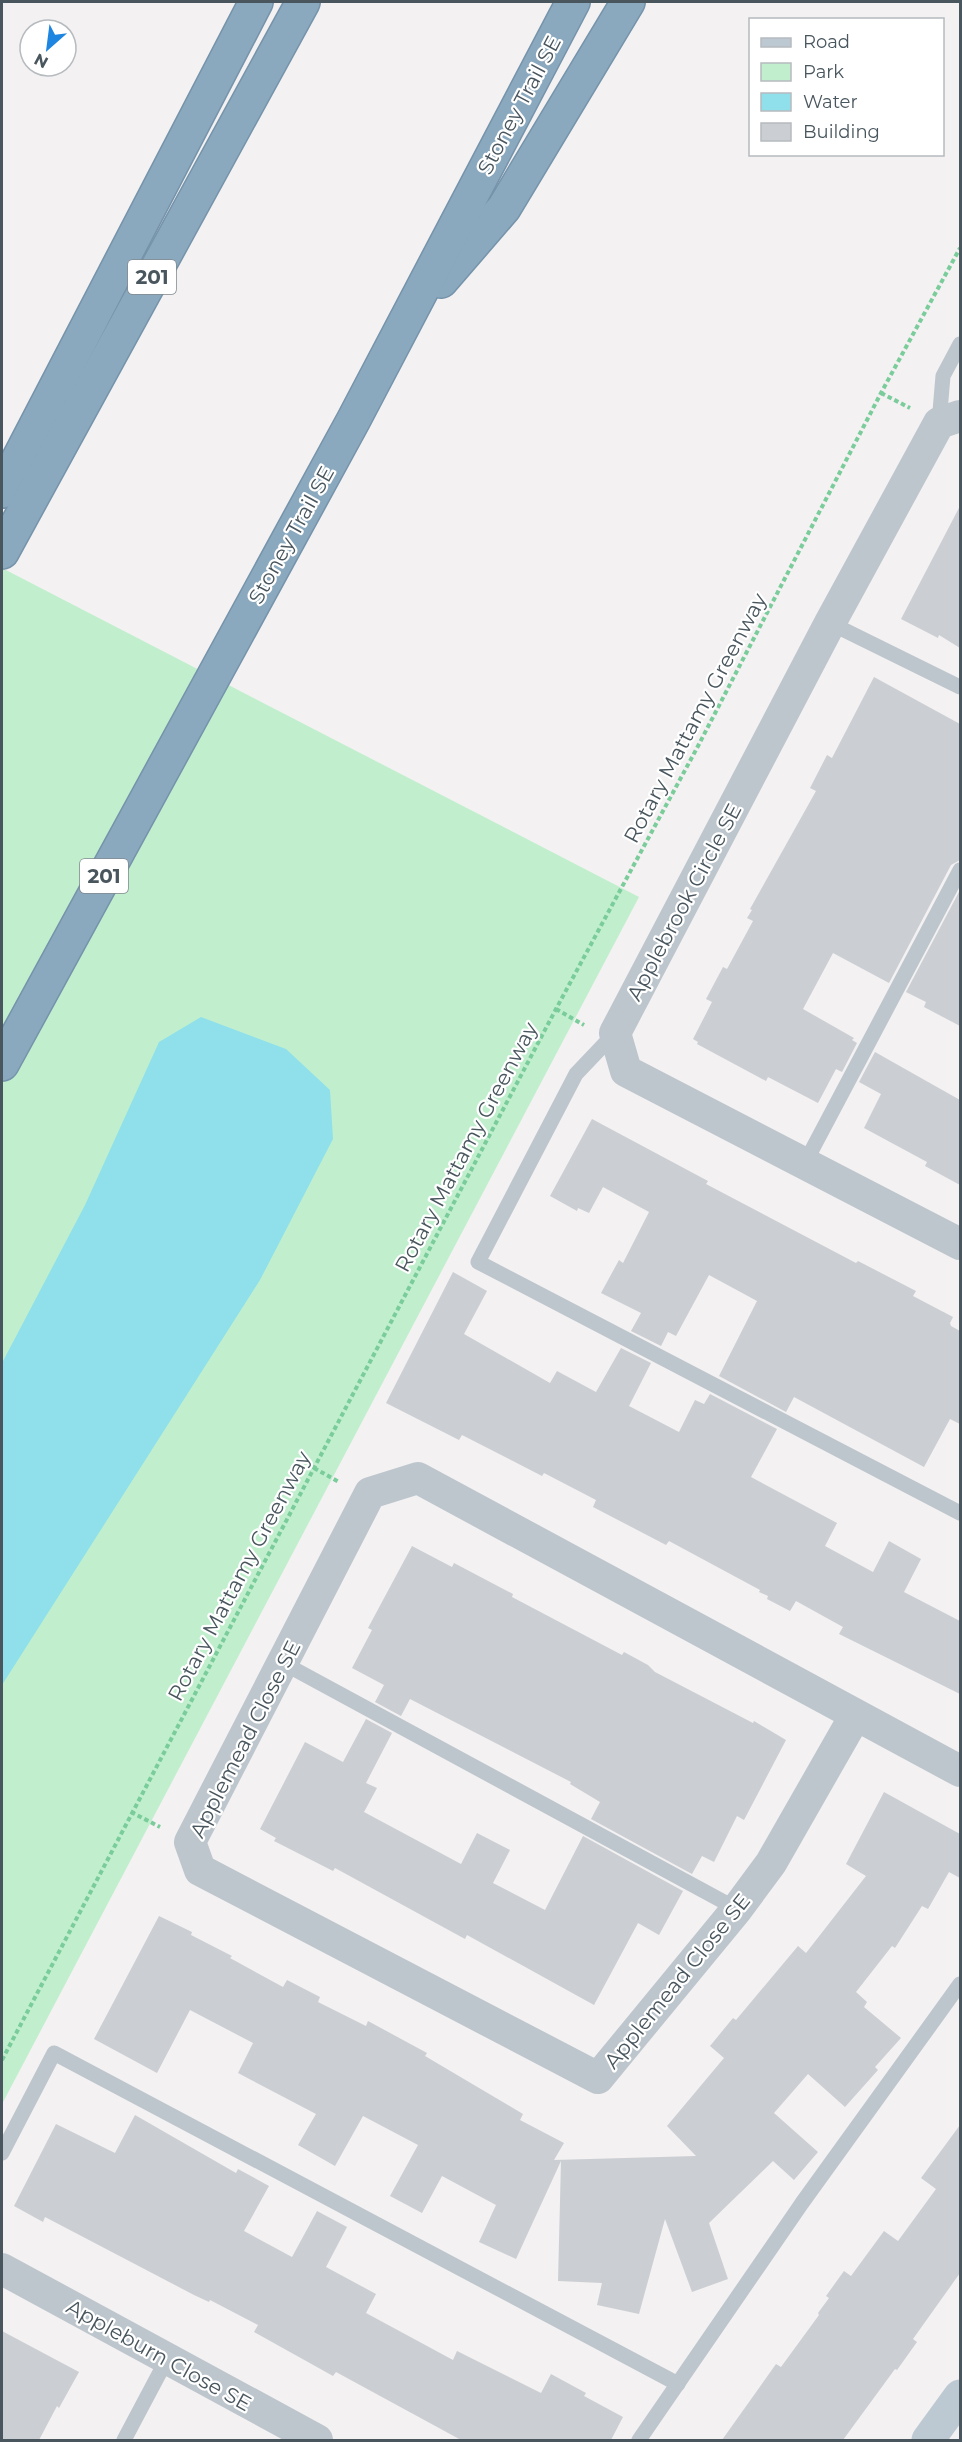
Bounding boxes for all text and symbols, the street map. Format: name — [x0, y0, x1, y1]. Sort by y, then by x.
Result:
north arrow — [18, 18, 78, 78]
legend — [749, 18, 944, 156]
street label: Stoney Trail SE — [472, 31, 566, 179]
text: Road — [803, 31, 850, 53]
text: N — [31, 49, 51, 72]
text: Park — [803, 61, 844, 83]
text: Water — [803, 91, 858, 113]
text: Building — [803, 121, 880, 143]
road number: 201 — [128, 260, 176, 294]
street label: Stoney Trail SE — [243, 462, 339, 608]
street label: Rotary Mattamy Greenway — [618, 588, 772, 847]
street label: Applebrook Circle SE — [621, 799, 747, 1005]
road number: 201 — [80, 859, 128, 893]
street label: Rotary Mattamy Greenway — [389, 1017, 543, 1276]
street label: Rotary Mattamy Greenway — [162, 1446, 316, 1705]
street label: Applemead Close SE — [184, 1636, 306, 1842]
street label: Applemead Close SE — [599, 1889, 755, 2073]
street label: Appleburn Close SE — [62, 2294, 256, 2416]

